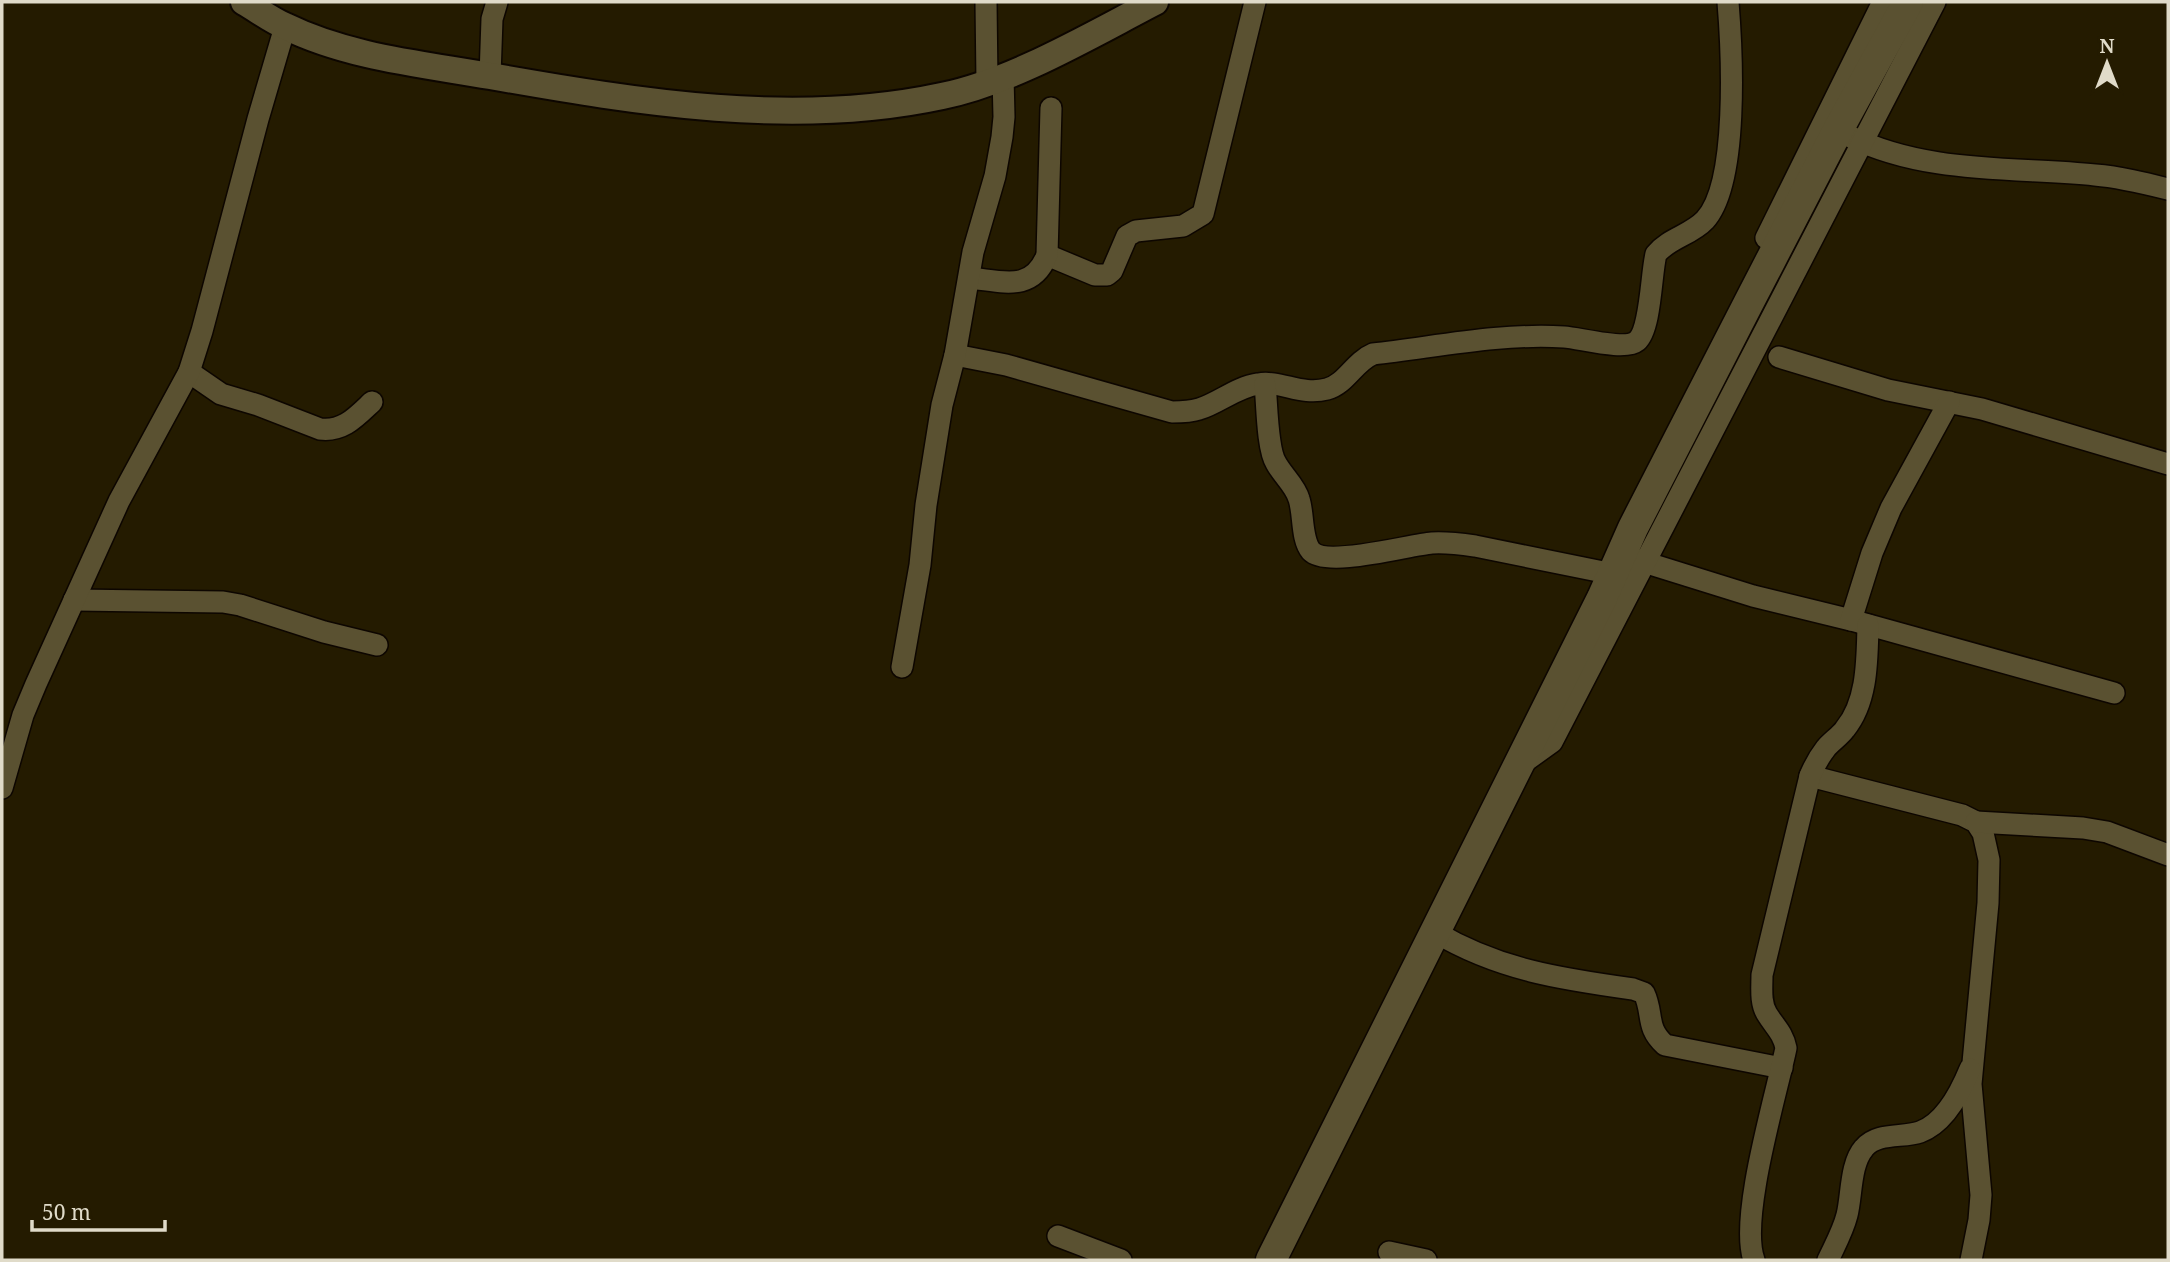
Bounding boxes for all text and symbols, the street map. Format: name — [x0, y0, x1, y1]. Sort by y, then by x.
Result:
north arrow — [2072, 28, 2142, 98]
text: N — [2100, 33, 2115, 59]
scale bar — [32, 1188, 164, 1232]
text: 50 m — [42, 1198, 91, 1226]

